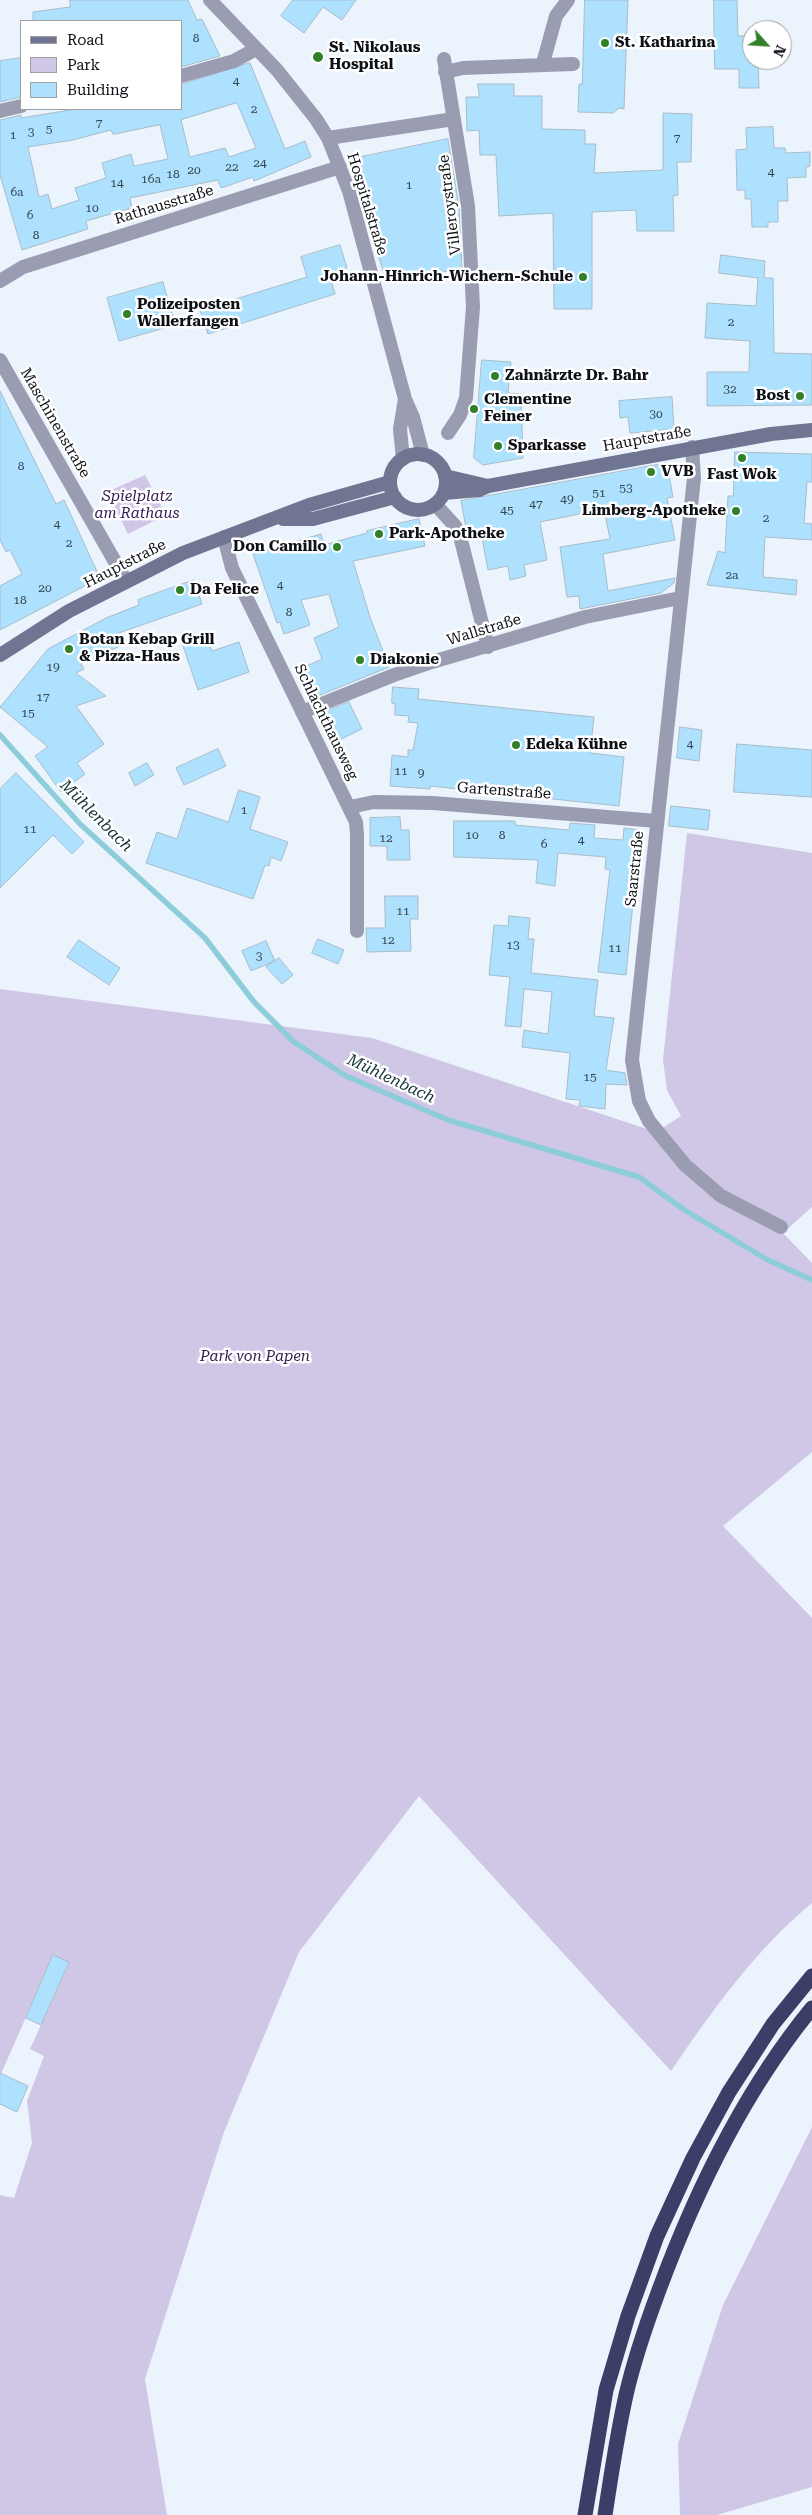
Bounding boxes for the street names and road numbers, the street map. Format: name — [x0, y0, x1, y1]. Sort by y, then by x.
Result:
street label: Hospitalstraße — [343, 151, 391, 257]
street label: Villeroystraße — [435, 154, 465, 256]
street label: Rathausstraße — [112, 181, 216, 229]
street label: Maschinenstraße — [16, 365, 94, 481]
street label: Hauptstraße — [601, 422, 693, 456]
street label: Hauptstraße — [81, 536, 169, 592]
street label: Wallstraße — [445, 610, 523, 650]
street label: Schlachthausweg — [290, 661, 362, 783]
street label: Gartenstraße — [456, 779, 552, 803]
street label: Saarstraße — [622, 830, 648, 908]

